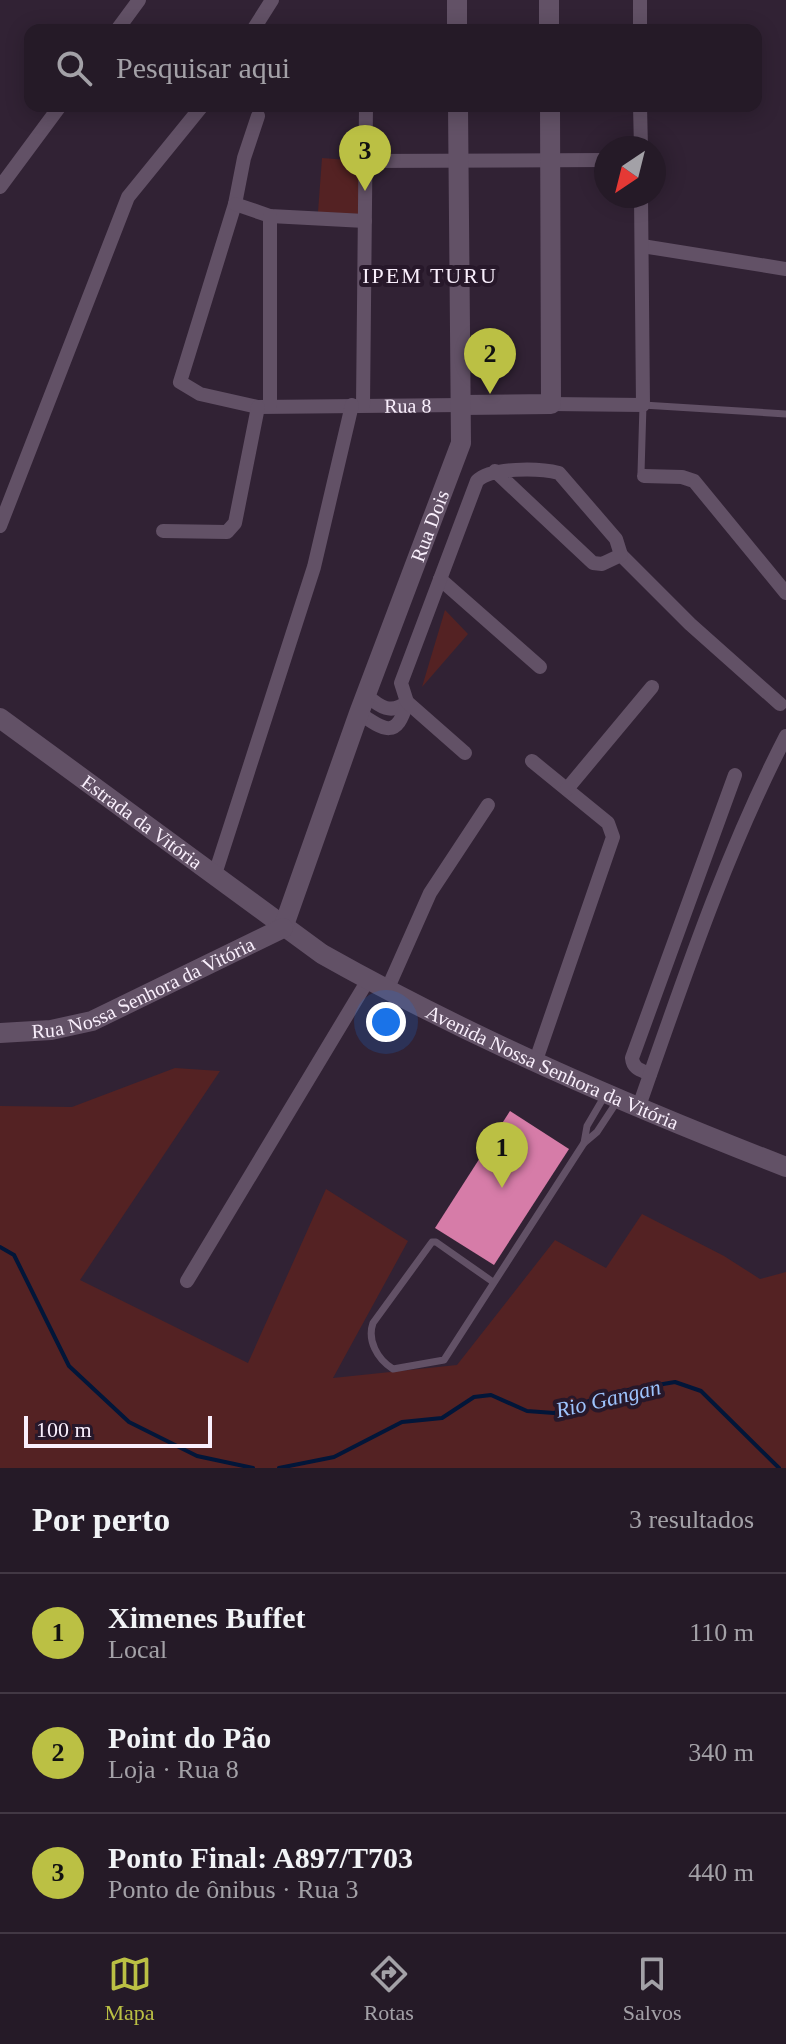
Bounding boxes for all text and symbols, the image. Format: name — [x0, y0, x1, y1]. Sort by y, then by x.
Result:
search box — [24, 24, 762, 112]
icon: search — [52, 46, 96, 90]
text: Pesquisar aqui — [116, 51, 290, 84]
pin: 3 — [339, 125, 391, 191]
north arrow — [594, 136, 666, 208]
district label: IPEM TURU — [362, 263, 498, 288]
pin: 2 — [464, 328, 516, 394]
street label: Rua 8 — [384, 394, 432, 417]
street label: Rua Dois — [406, 487, 453, 565]
street label: Estrada da Vitória — [77, 771, 207, 874]
street label: Rua Nossa Senhora da Vitória — [31, 933, 258, 1042]
street label: Avenida Nossa Senhora da Vitória — [422, 1000, 682, 1134]
your location — [366, 1002, 406, 1042]
pin: 1 — [476, 1122, 528, 1188]
water label: Rio Gangan — [552, 1374, 663, 1423]
scale bar — [24, 1412, 212, 1448]
text: 100 m — [36, 1417, 92, 1442]
text: Por perto — [32, 1501, 170, 1538]
text: 3 resultados — [629, 1505, 754, 1534]
text: Ximenes Buffet — [108, 1601, 305, 1634]
text: 1 — [52, 1618, 65, 1647]
text: 110 m — [689, 1618, 754, 1647]
text: Local — [108, 1635, 167, 1664]
text: Point do Pão — [108, 1721, 271, 1754]
text: 2 — [52, 1738, 65, 1767]
text: 340 m — [688, 1738, 754, 1767]
text: Loja · Rua 8 — [108, 1755, 239, 1784]
text: Ponto Final: A897/T703 — [108, 1841, 413, 1874]
text: 3 — [52, 1858, 65, 1887]
text: 440 m — [688, 1858, 754, 1887]
text: Ponto de ônibus · Rua 3 — [108, 1875, 359, 1904]
tab: Mapa — [105, 1952, 155, 2026]
tab: Rotas — [364, 1952, 414, 2026]
tab: Salvos — [623, 1952, 681, 2026]

